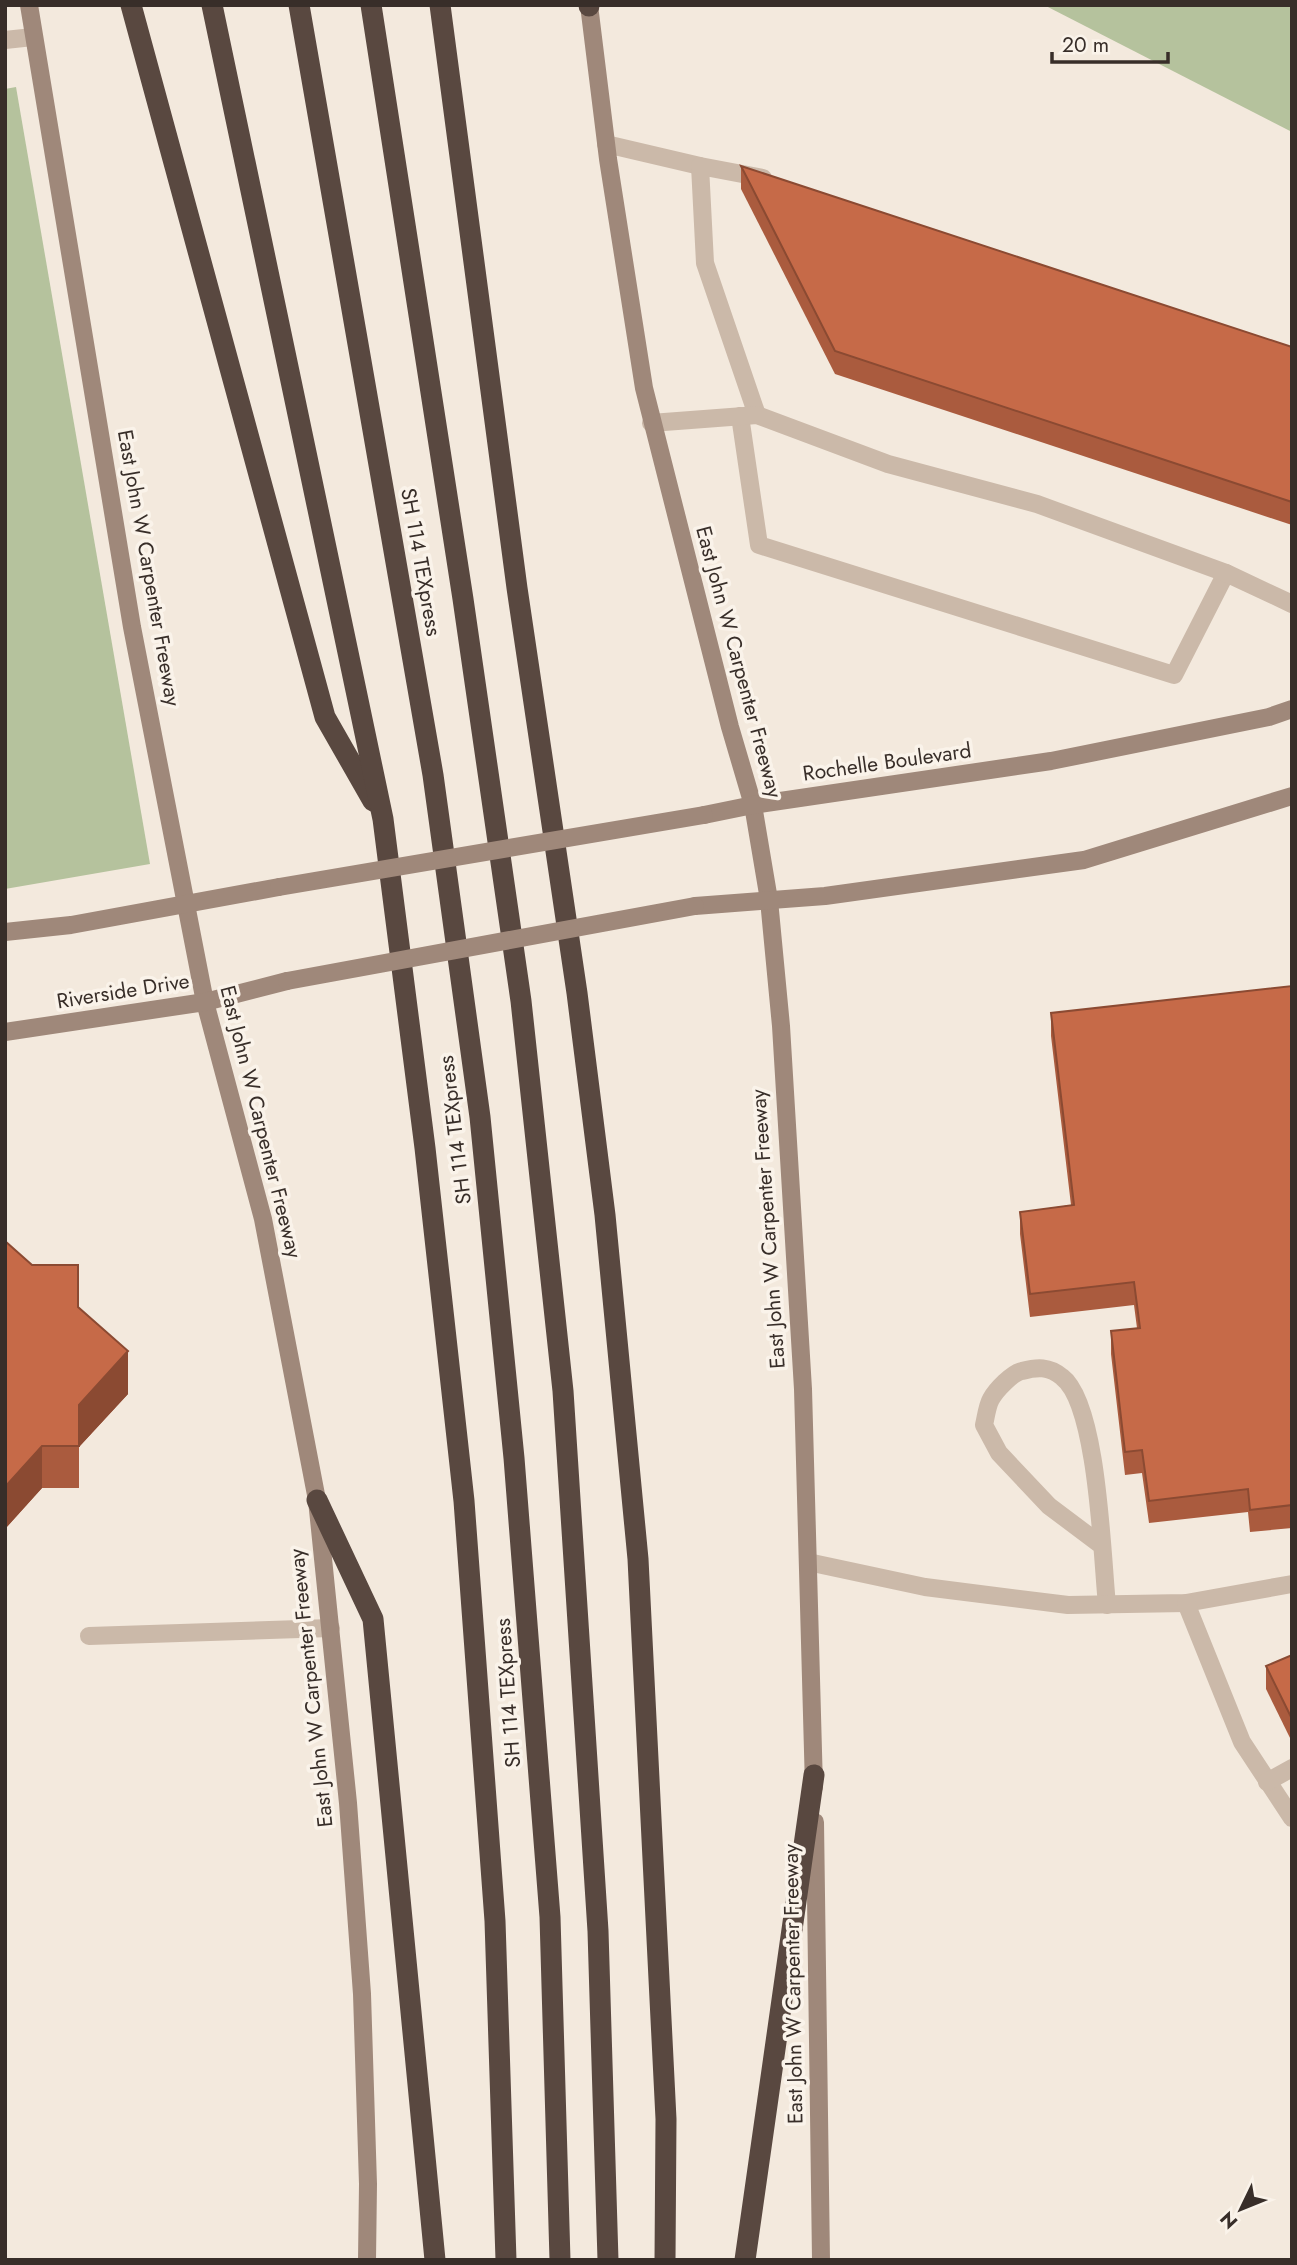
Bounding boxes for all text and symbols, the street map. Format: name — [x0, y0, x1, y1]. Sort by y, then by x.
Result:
scale bar — [1052, 21, 1168, 65]
text: 20 m — [1062, 30, 1109, 60]
street label: East John W Carpenter Freeway — [110, 427, 188, 709]
street label: SH 114 TEXpress — [393, 486, 449, 638]
street label: East John W Carpenter Freeway — [688, 523, 790, 802]
street label: Rochelle Boulevard — [801, 735, 973, 789]
street label: Riverside Drive — [55, 966, 192, 1016]
street label: East John W Carpenter Freeway — [213, 982, 310, 1262]
street label: SH 114 TEXpress — [431, 1054, 479, 1206]
street label: East John W Carpenter Freeway — [743, 1088, 793, 1370]
street label: East John W Carpenter Freeway — [281, 1546, 341, 1829]
street label: SH 114 TEXpress — [488, 1617, 528, 1769]
street label: East John W Carpenter Freeway — [776, 1843, 810, 2124]
north arrow — [1206, 2174, 1276, 2244]
text: N — [1214, 2206, 1244, 2235]

